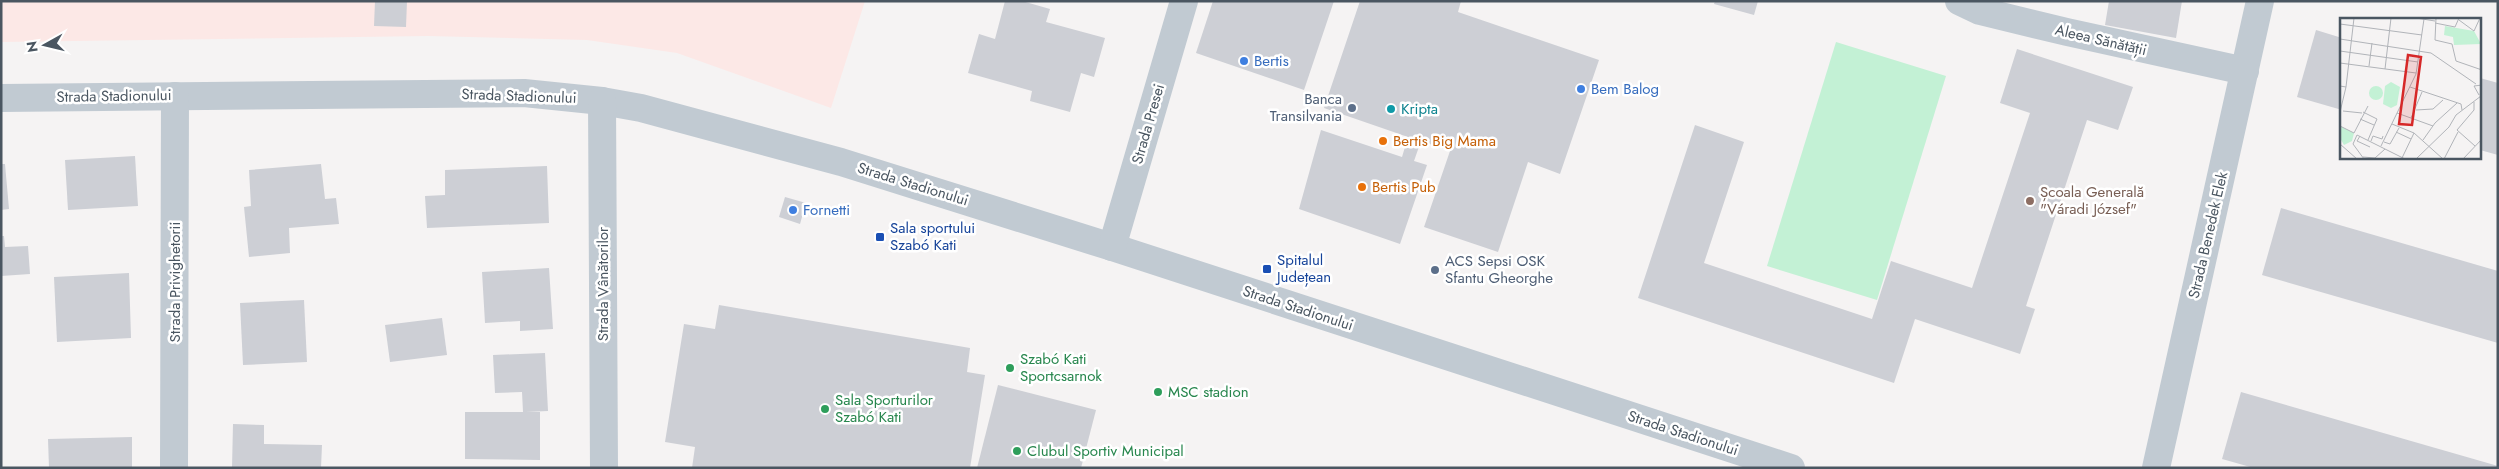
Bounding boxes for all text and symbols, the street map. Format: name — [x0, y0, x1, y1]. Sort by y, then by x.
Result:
inset map — [2340, 18, 2482, 159]
street label: Aleea Sănătății — [2053, 19, 2149, 61]
north arrow — [20, 20, 70, 70]
text: N — [21, 40, 43, 54]
place label: Bertis — [1254, 50, 1289, 72]
marker: Bertis — [1238, 55, 1250, 67]
place label: Bem Balog — [1591, 78, 1659, 100]
street label: Strada Presei — [1126, 81, 1170, 167]
street label: Strada Stadionului — [461, 83, 577, 109]
marker: Bem Balog — [1575, 83, 1587, 95]
street label: Strada Stadionului — [56, 84, 172, 108]
place label: Banca Transilvania — [1270, 88, 1342, 127]
place label: Kripta — [1401, 98, 1438, 120]
marker: Banca Transilvania — [1346, 102, 1358, 114]
marker: Kripta — [1385, 103, 1397, 115]
place label: Bertis Big Mama — [1393, 130, 1496, 152]
marker: Bertis Big Mama — [1377, 135, 1389, 147]
street label: Strada Stadionului — [855, 157, 971, 211]
street label: Strada Benedek Elek — [2183, 169, 2233, 301]
place label: Bertis Pub — [1372, 176, 1436, 198]
marker: Bertis Pub — [1356, 181, 1368, 193]
place label: Școala Generală "Váradi József" — [2040, 181, 2144, 220]
marker: Școala Generală "Váradi József" — [2024, 195, 2036, 207]
place label: Fornetti — [803, 199, 850, 221]
marker: Fornetti — [787, 204, 799, 216]
place label: Sala sportului Szabó Kati — [890, 217, 975, 256]
street label: Strada Privighetorii — [164, 222, 186, 342]
street label: Strada Vânătorilor — [592, 226, 614, 341]
marker: Sala sportului Szabó Kati — [874, 231, 886, 243]
place label: Spitalul Județean — [1275, 249, 1331, 288]
place label: ACS Sepsi OSK Sfantu Gheorghe — [1445, 250, 1553, 289]
marker: Spitalul Județean — [1261, 263, 1273, 275]
marker: ACS Sepsi OSK Sfantu Gheorghe — [1429, 264, 1441, 276]
street label: Strada Stadionului — [1240, 280, 1356, 336]
place label: Szabó Kati Sportcsarnok — [1020, 348, 1102, 387]
marker: Szabó Kati Sportcsarnok — [1004, 362, 1016, 374]
place label: MSC stadion — [1168, 381, 1249, 403]
marker: MSC stadion — [1152, 386, 1164, 398]
place label: Sala Sporturilor Szabó Kati — [835, 389, 934, 428]
marker: Sala Sporturilor Szabó Kati — [819, 403, 831, 415]
street label: Strada Stadionului — [1625, 405, 1741, 461]
place label: Clubul Sportiv Municipal — [1027, 440, 1184, 462]
marker: Clubul Sportiv Municipal — [1011, 445, 1023, 457]

